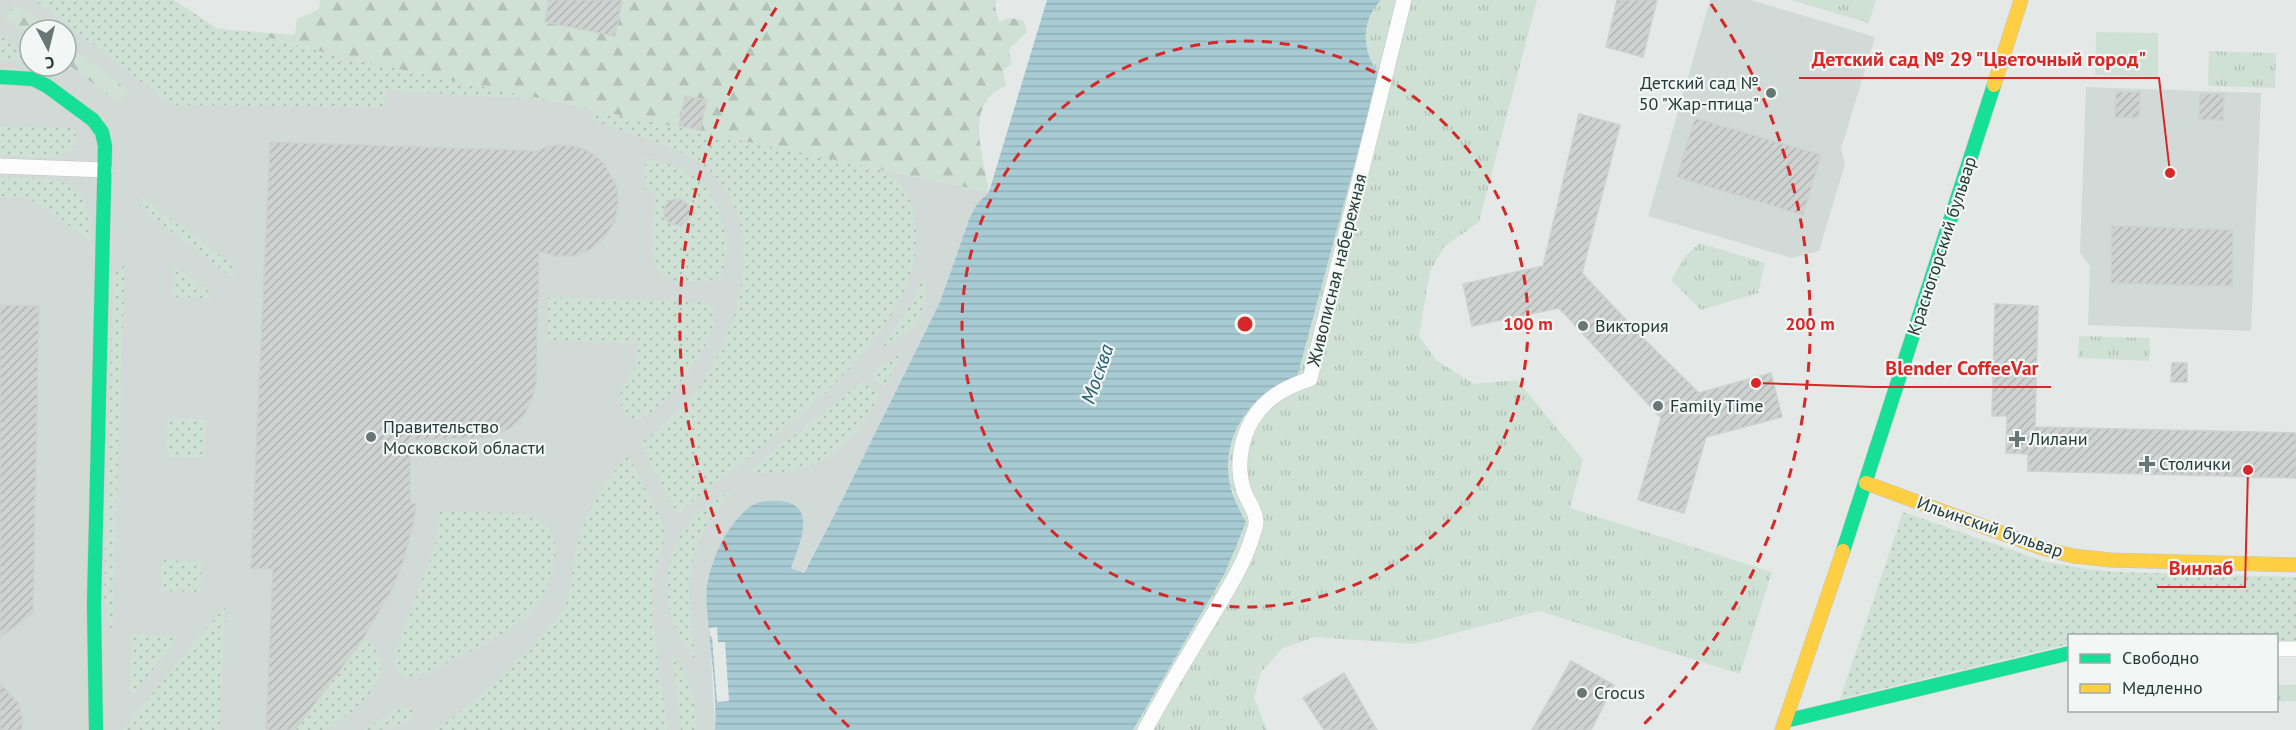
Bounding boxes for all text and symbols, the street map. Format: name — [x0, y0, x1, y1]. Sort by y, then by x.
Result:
north arrow — [18, 18, 78, 78]
callout: Детский сад № 29 "Цветочный город" — [1799, 40, 2159, 78]
text: Детский сад № 29 "Цветочный город" — [1812, 46, 2146, 72]
text: С — [44, 52, 55, 73]
place label: Детский сад № 50 "Жар-птица" — [1639, 71, 1759, 115]
marker: Детский сад № 50 "Жар-птица" — [1764, 86, 1778, 100]
street label: Красногорский бульвар — [1902, 154, 1981, 338]
street label: Живописная набережная — [1301, 171, 1372, 370]
text: 100 m — [1503, 312, 1553, 335]
text: 200 m — [1785, 312, 1835, 335]
centre of rings — [1235, 314, 1255, 334]
place label: Виктория — [1595, 314, 1669, 337]
marker: Виктория — [1576, 319, 1590, 333]
water label: Москва — [1075, 341, 1119, 407]
callout: Blender CoffeeVar — [1873, 349, 2051, 387]
text: Blender CoffeeVar — [1885, 355, 2039, 381]
place label: Family Time — [1670, 394, 1764, 417]
marker: Family Time — [1651, 399, 1665, 413]
place label: Правительство Московской области — [383, 415, 545, 459]
place label: Лилани — [2028, 427, 2088, 450]
marker: Правительство Московской области — [364, 430, 378, 444]
marker: Лилани — [2010, 432, 2024, 446]
place label: Столички — [2159, 452, 2231, 475]
marker: Столички — [2140, 457, 2154, 471]
street label: Ильинский бульвар — [1914, 491, 2066, 562]
callout: Винлаб — [2157, 549, 2245, 587]
text: Винлаб — [2169, 555, 2233, 581]
legend — [2068, 634, 2278, 712]
text: Свободно — [2122, 646, 2199, 669]
text: Медленно — [2122, 676, 2203, 699]
place label: Crocus — [1594, 681, 1645, 704]
marker: Crocus — [1575, 686, 1589, 700]

